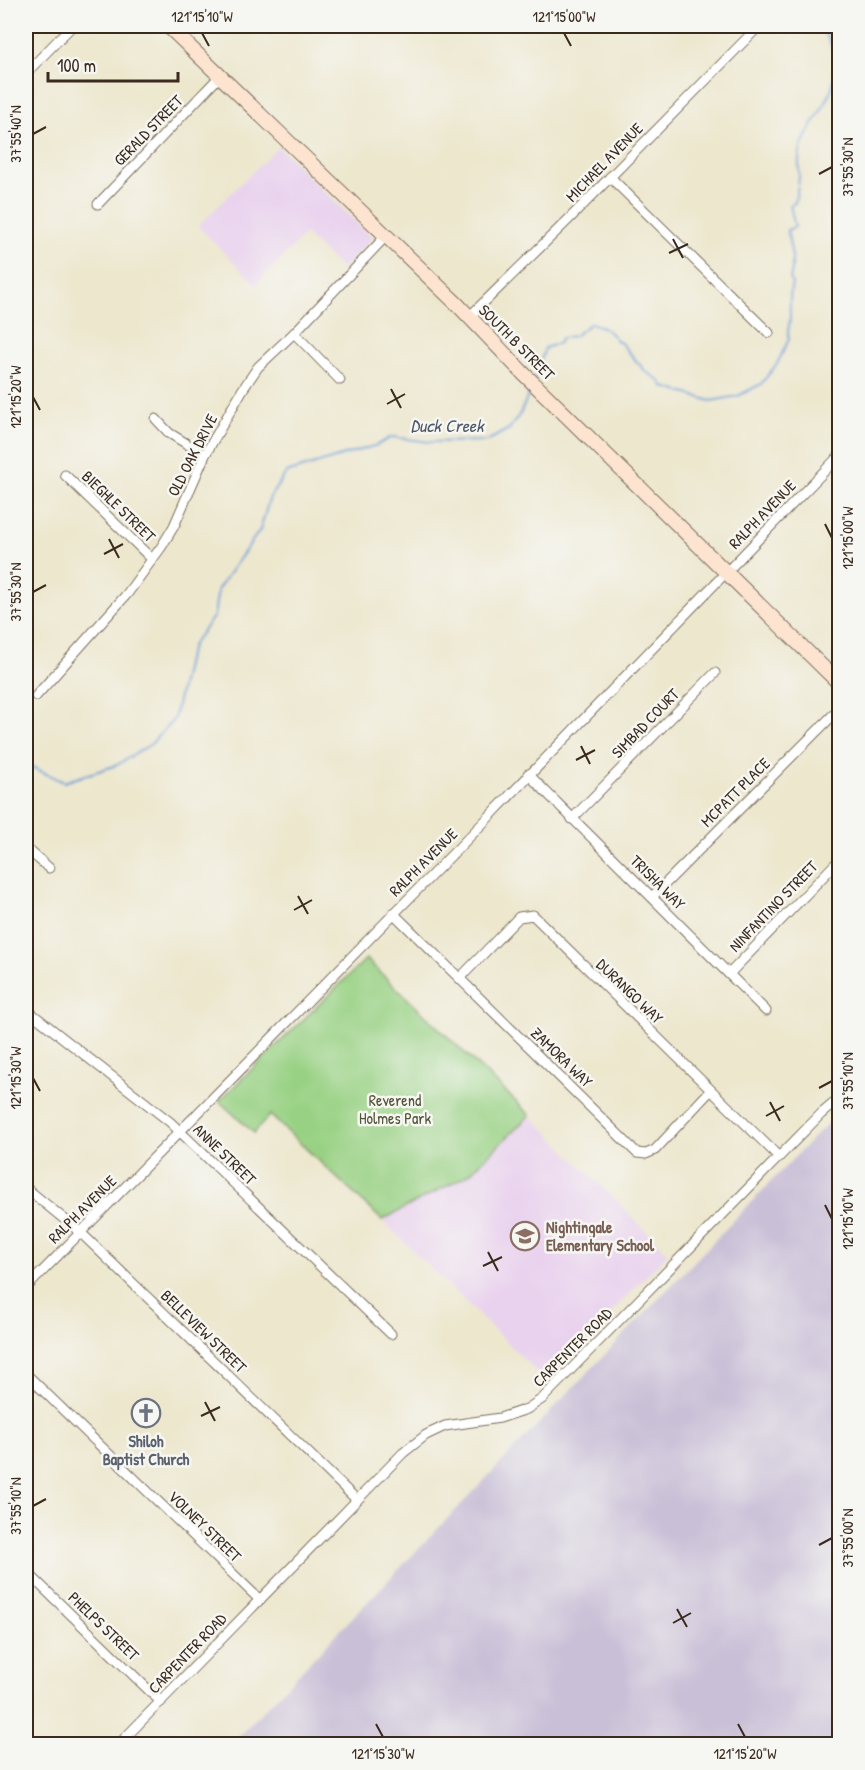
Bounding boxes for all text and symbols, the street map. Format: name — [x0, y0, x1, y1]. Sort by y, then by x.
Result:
text: 121°15'10"W — [171, 6, 234, 27]
text: 121°15'00"W — [533, 6, 596, 27]
scale bar — [48, 45, 178, 83]
text: 100 m — [57, 53, 96, 78]
street label: GERALD STREET — [109, 89, 188, 170]
text: 37°55'40"N — [5, 105, 26, 163]
street label: MICHAEL AVENUE — [561, 118, 647, 206]
text: 37°55'30"N — [837, 138, 858, 196]
street label: SOUTH B STREET — [474, 299, 560, 385]
text: 121°15'20"W — [5, 365, 26, 429]
street label: OLD OAK DRIVE — [162, 410, 222, 500]
water label: Duck Creek — [411, 413, 485, 438]
street label: BIEGHLE STREET — [77, 465, 161, 547]
street label: RALPH AVENUE — [723, 475, 801, 553]
text: 121°15'00"W — [837, 506, 858, 569]
text: 37°55'30"N — [5, 563, 26, 621]
street label: SIMBAD COURT — [606, 683, 684, 763]
street label: MCPATT PLACE — [695, 752, 775, 832]
street label: RALPH AVENUE — [384, 823, 462, 901]
street label: TRISHA WAY — [626, 850, 690, 914]
street label: NINFANTINO STREET — [724, 855, 823, 957]
street label: DURANGO WAY — [592, 954, 668, 1028]
street label: ZAMORA WAY — [526, 1022, 598, 1092]
text: 121°15'30"W — [5, 1046, 26, 1109]
text: 37°55'10"N — [837, 1052, 858, 1110]
park label: Reverend Holmes Park — [359, 1089, 431, 1129]
street label: ANNE STREET — [189, 1119, 262, 1190]
street label: RALPH AVENUE — [43, 1170, 121, 1248]
text: 121°15'10"W — [837, 1187, 858, 1250]
place label: Nightingale Elementary School — [546, 1216, 655, 1257]
school or university icon: Nightingale Elementary School — [509, 1220, 541, 1252]
street label: BELLEVIEW STREET — [156, 1284, 252, 1378]
street label: CARPENTER ROAD — [527, 1302, 617, 1392]
church icon: Shiloh Baptist Church — [130, 1397, 162, 1429]
place label: Shiloh Baptist Church — [103, 1430, 190, 1471]
text: 37°55'10"N — [5, 1477, 26, 1535]
street label: VOLNEY STREET — [164, 1485, 247, 1567]
text: 37°55'00"N — [837, 1509, 858, 1567]
street label: PHELPS STREET — [64, 1587, 145, 1666]
street label: CARPENTER ROAD — [143, 1608, 231, 1698]
text: 121°15'30"W — [352, 1743, 415, 1764]
text: 121°15'20"W — [713, 1743, 777, 1764]

